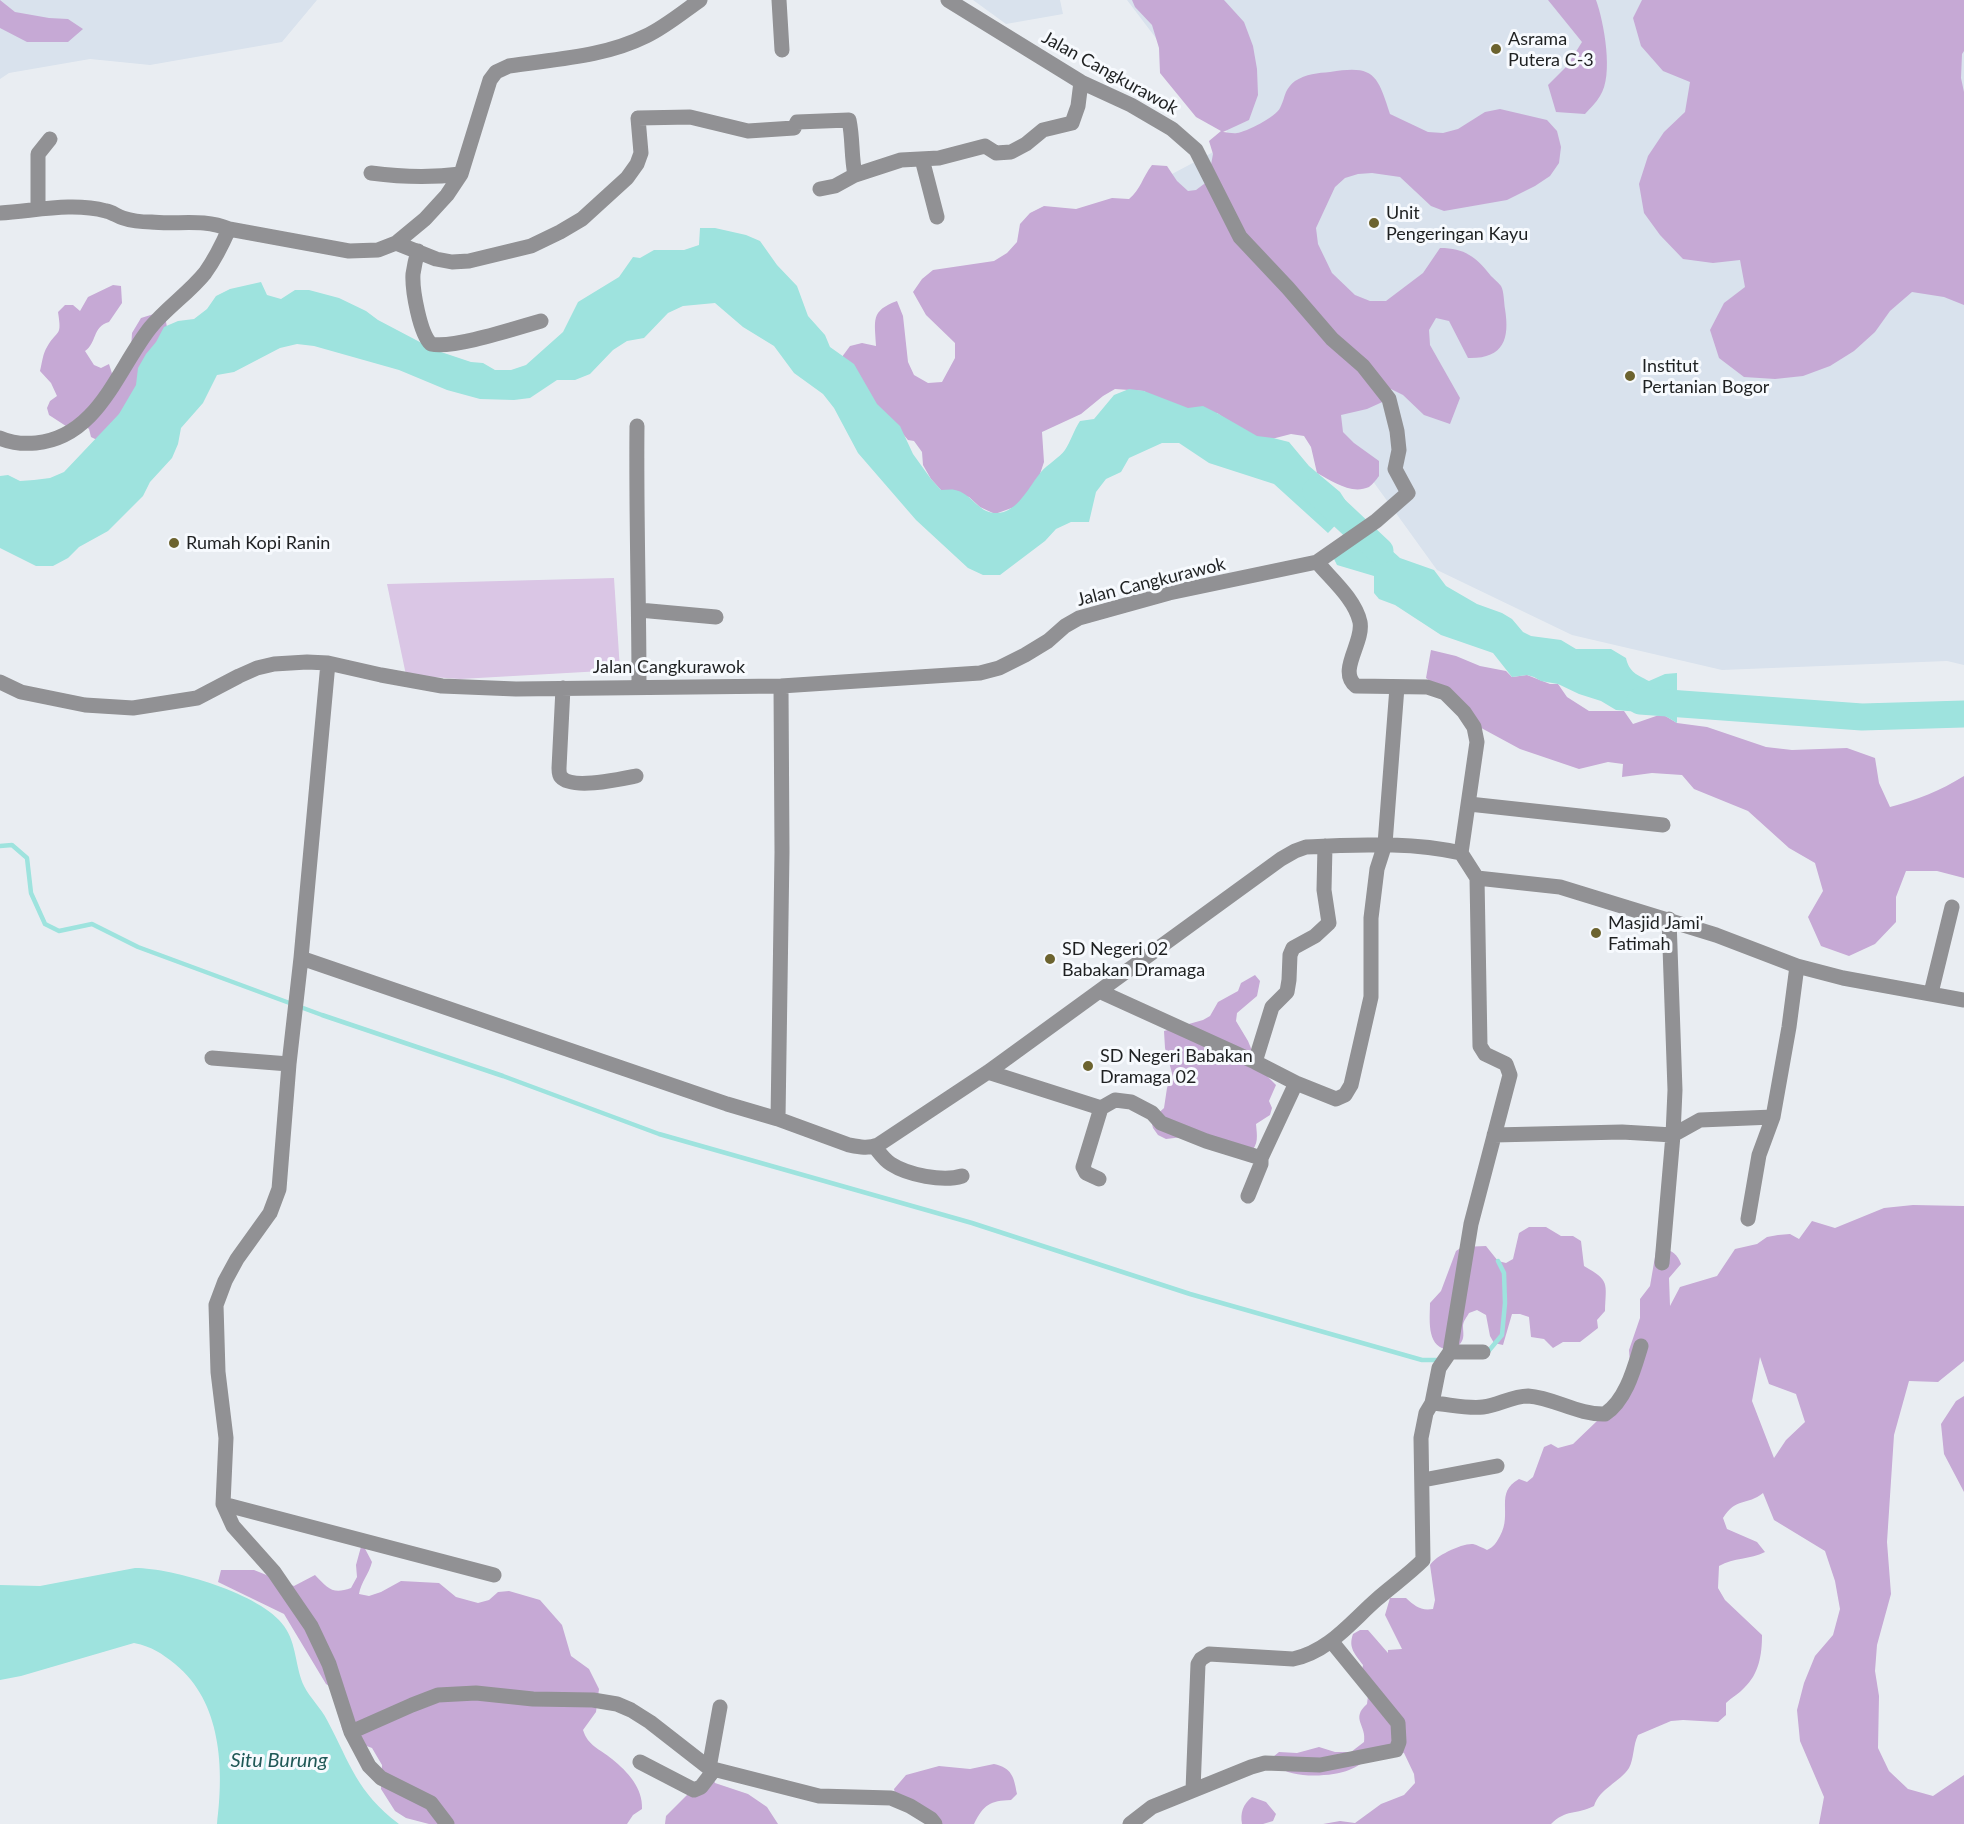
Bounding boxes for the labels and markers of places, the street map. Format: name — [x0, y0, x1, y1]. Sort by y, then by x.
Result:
place label: Asrama Putera C-3 — [1508, 28, 1594, 70]
marker: Asrama Putera C-3 — [1489, 42, 1503, 56]
place label: Unit Pengeringan Kayu — [1386, 202, 1528, 244]
marker: Unit Pengeringan Kayu — [1367, 216, 1381, 230]
place label: Institut Pertanian Bogor — [1642, 355, 1769, 398]
marker: Institut Pertanian Bogor — [1623, 369, 1637, 383]
place label: Rumah Kopi Ranin — [186, 532, 330, 554]
marker: Rumah Kopi Ranin — [167, 536, 181, 550]
place label: Masjid Jami' Fatimah — [1608, 912, 1703, 954]
marker: Masjid Jami' Fatimah — [1589, 926, 1603, 940]
place label: SD Negeri 02 Babakan Dramaga — [1062, 938, 1205, 980]
marker: SD Negeri 02 Babakan Dramaga — [1043, 952, 1057, 966]
place label: SD Negeri Babakan Dramaga 02 — [1100, 1045, 1253, 1088]
marker: SD Negeri Babakan Dramaga 02 — [1081, 1059, 1095, 1073]

